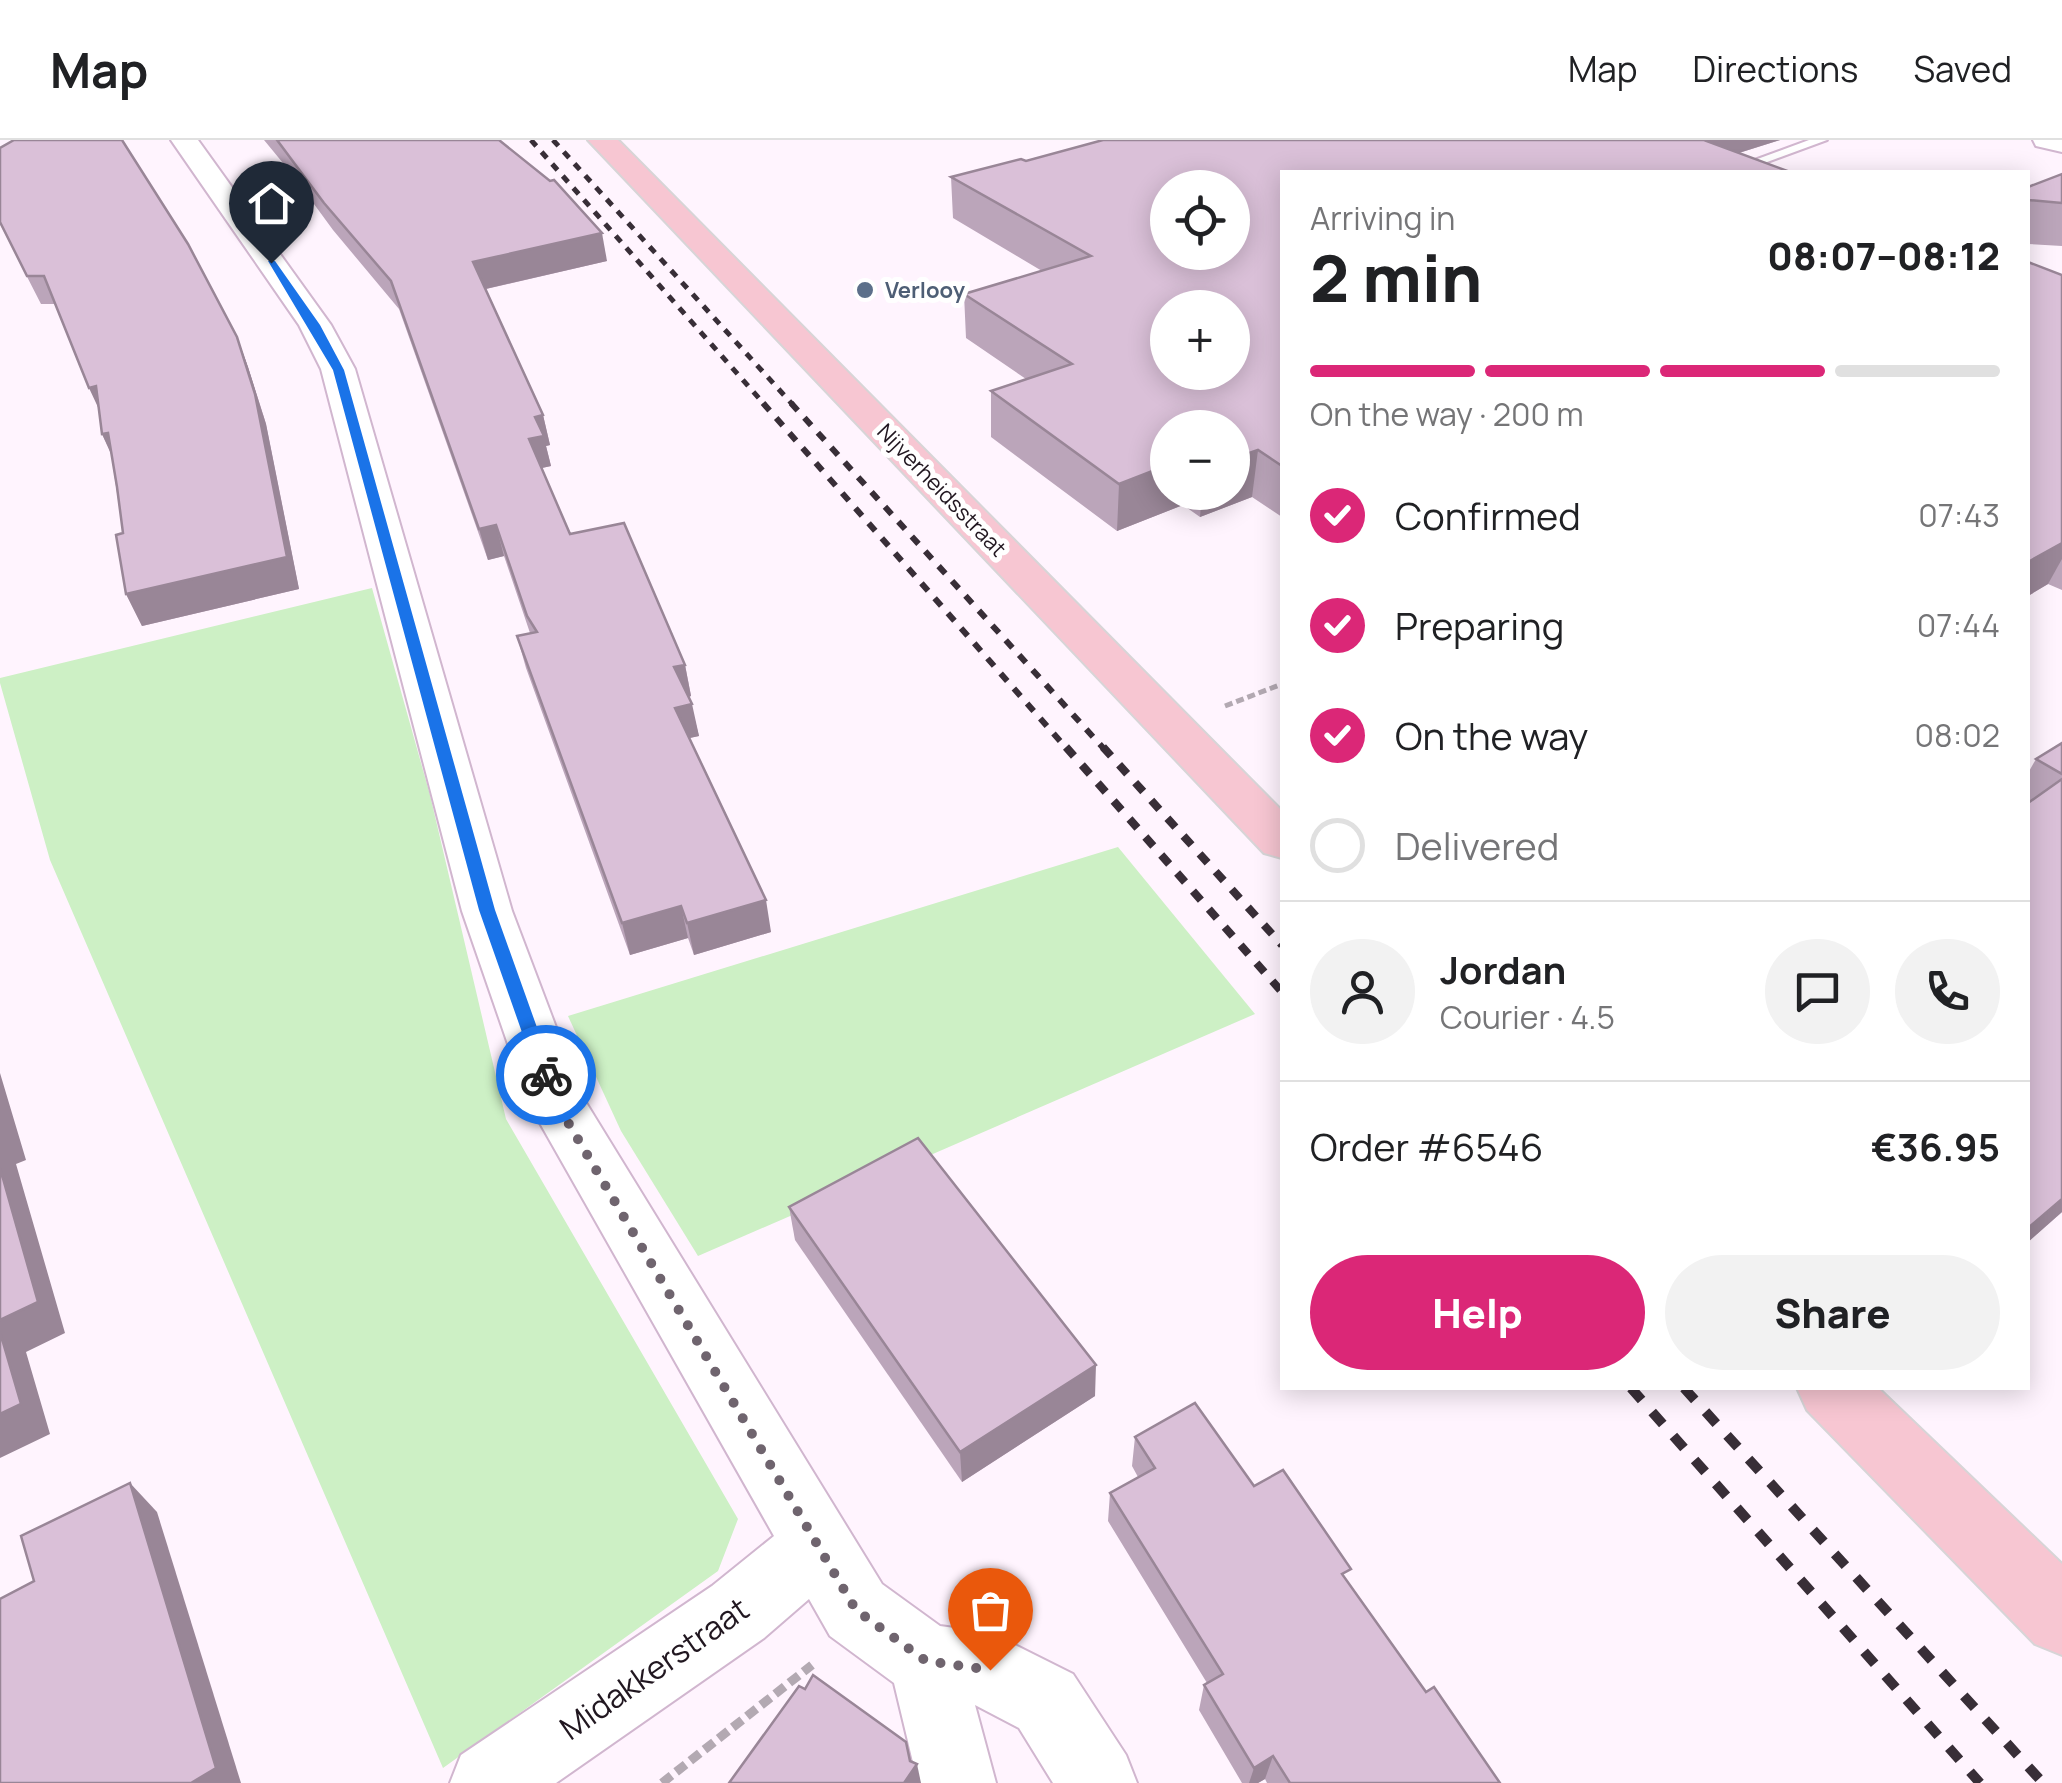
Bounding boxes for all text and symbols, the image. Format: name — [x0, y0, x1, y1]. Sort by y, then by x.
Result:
text: Map — [50, 37, 148, 102]
text: Map — [1568, 45, 1638, 93]
text: Directions — [1693, 45, 1858, 93]
text: Saved — [1913, 45, 2012, 93]
pin — [229, 161, 314, 264]
map controls — [1150, 170, 1250, 510]
button: locate — [1150, 170, 1250, 270]
icon: home — [244, 176, 299, 231]
text: Arriving in — [1310, 196, 1455, 240]
text: 08:07–08:12 — [1767, 229, 2000, 281]
text: 2 min — [1310, 233, 1482, 322]
place label: Verlooy — [885, 275, 966, 305]
marker: Verlooy — [854, 279, 876, 301]
button: + — [1150, 290, 1250, 390]
text: On the way · 200 m — [1310, 392, 1584, 436]
button: − — [1150, 410, 1250, 510]
street label: Nijverheidsstraat — [871, 417, 1013, 563]
icon: check — [1310, 488, 1365, 543]
text: Confirmed — [1395, 489, 1581, 541]
text: 07:43 — [1918, 493, 2000, 537]
icon: check — [1310, 598, 1365, 653]
text: Preparing — [1395, 599, 1564, 651]
text: 07:44 — [1917, 603, 2000, 647]
icon: check — [1310, 708, 1365, 763]
text: On the way — [1395, 709, 1588, 761]
text: 08:02 — [1915, 713, 2000, 757]
text: Delivered — [1395, 819, 1559, 871]
button: person — [1310, 939, 1415, 1044]
button: chat — [1765, 939, 1870, 1044]
button: phone — [1895, 939, 2000, 1044]
text: Jordan — [1440, 943, 1566, 995]
text: Courier · 4.5 — [1440, 995, 1615, 1039]
courier — [496, 1025, 596, 1125]
icon: bike — [519, 1048, 574, 1103]
text: Order #6546 — [1310, 1120, 1543, 1172]
text: €36.95 — [1871, 1120, 2000, 1172]
button: Help — [1310, 1255, 1645, 1370]
button: Share — [1665, 1255, 2000, 1370]
pin — [948, 1568, 1033, 1671]
icon: bag — [963, 1583, 1018, 1638]
street label: Midakkerstraat — [551, 1587, 757, 1749]

